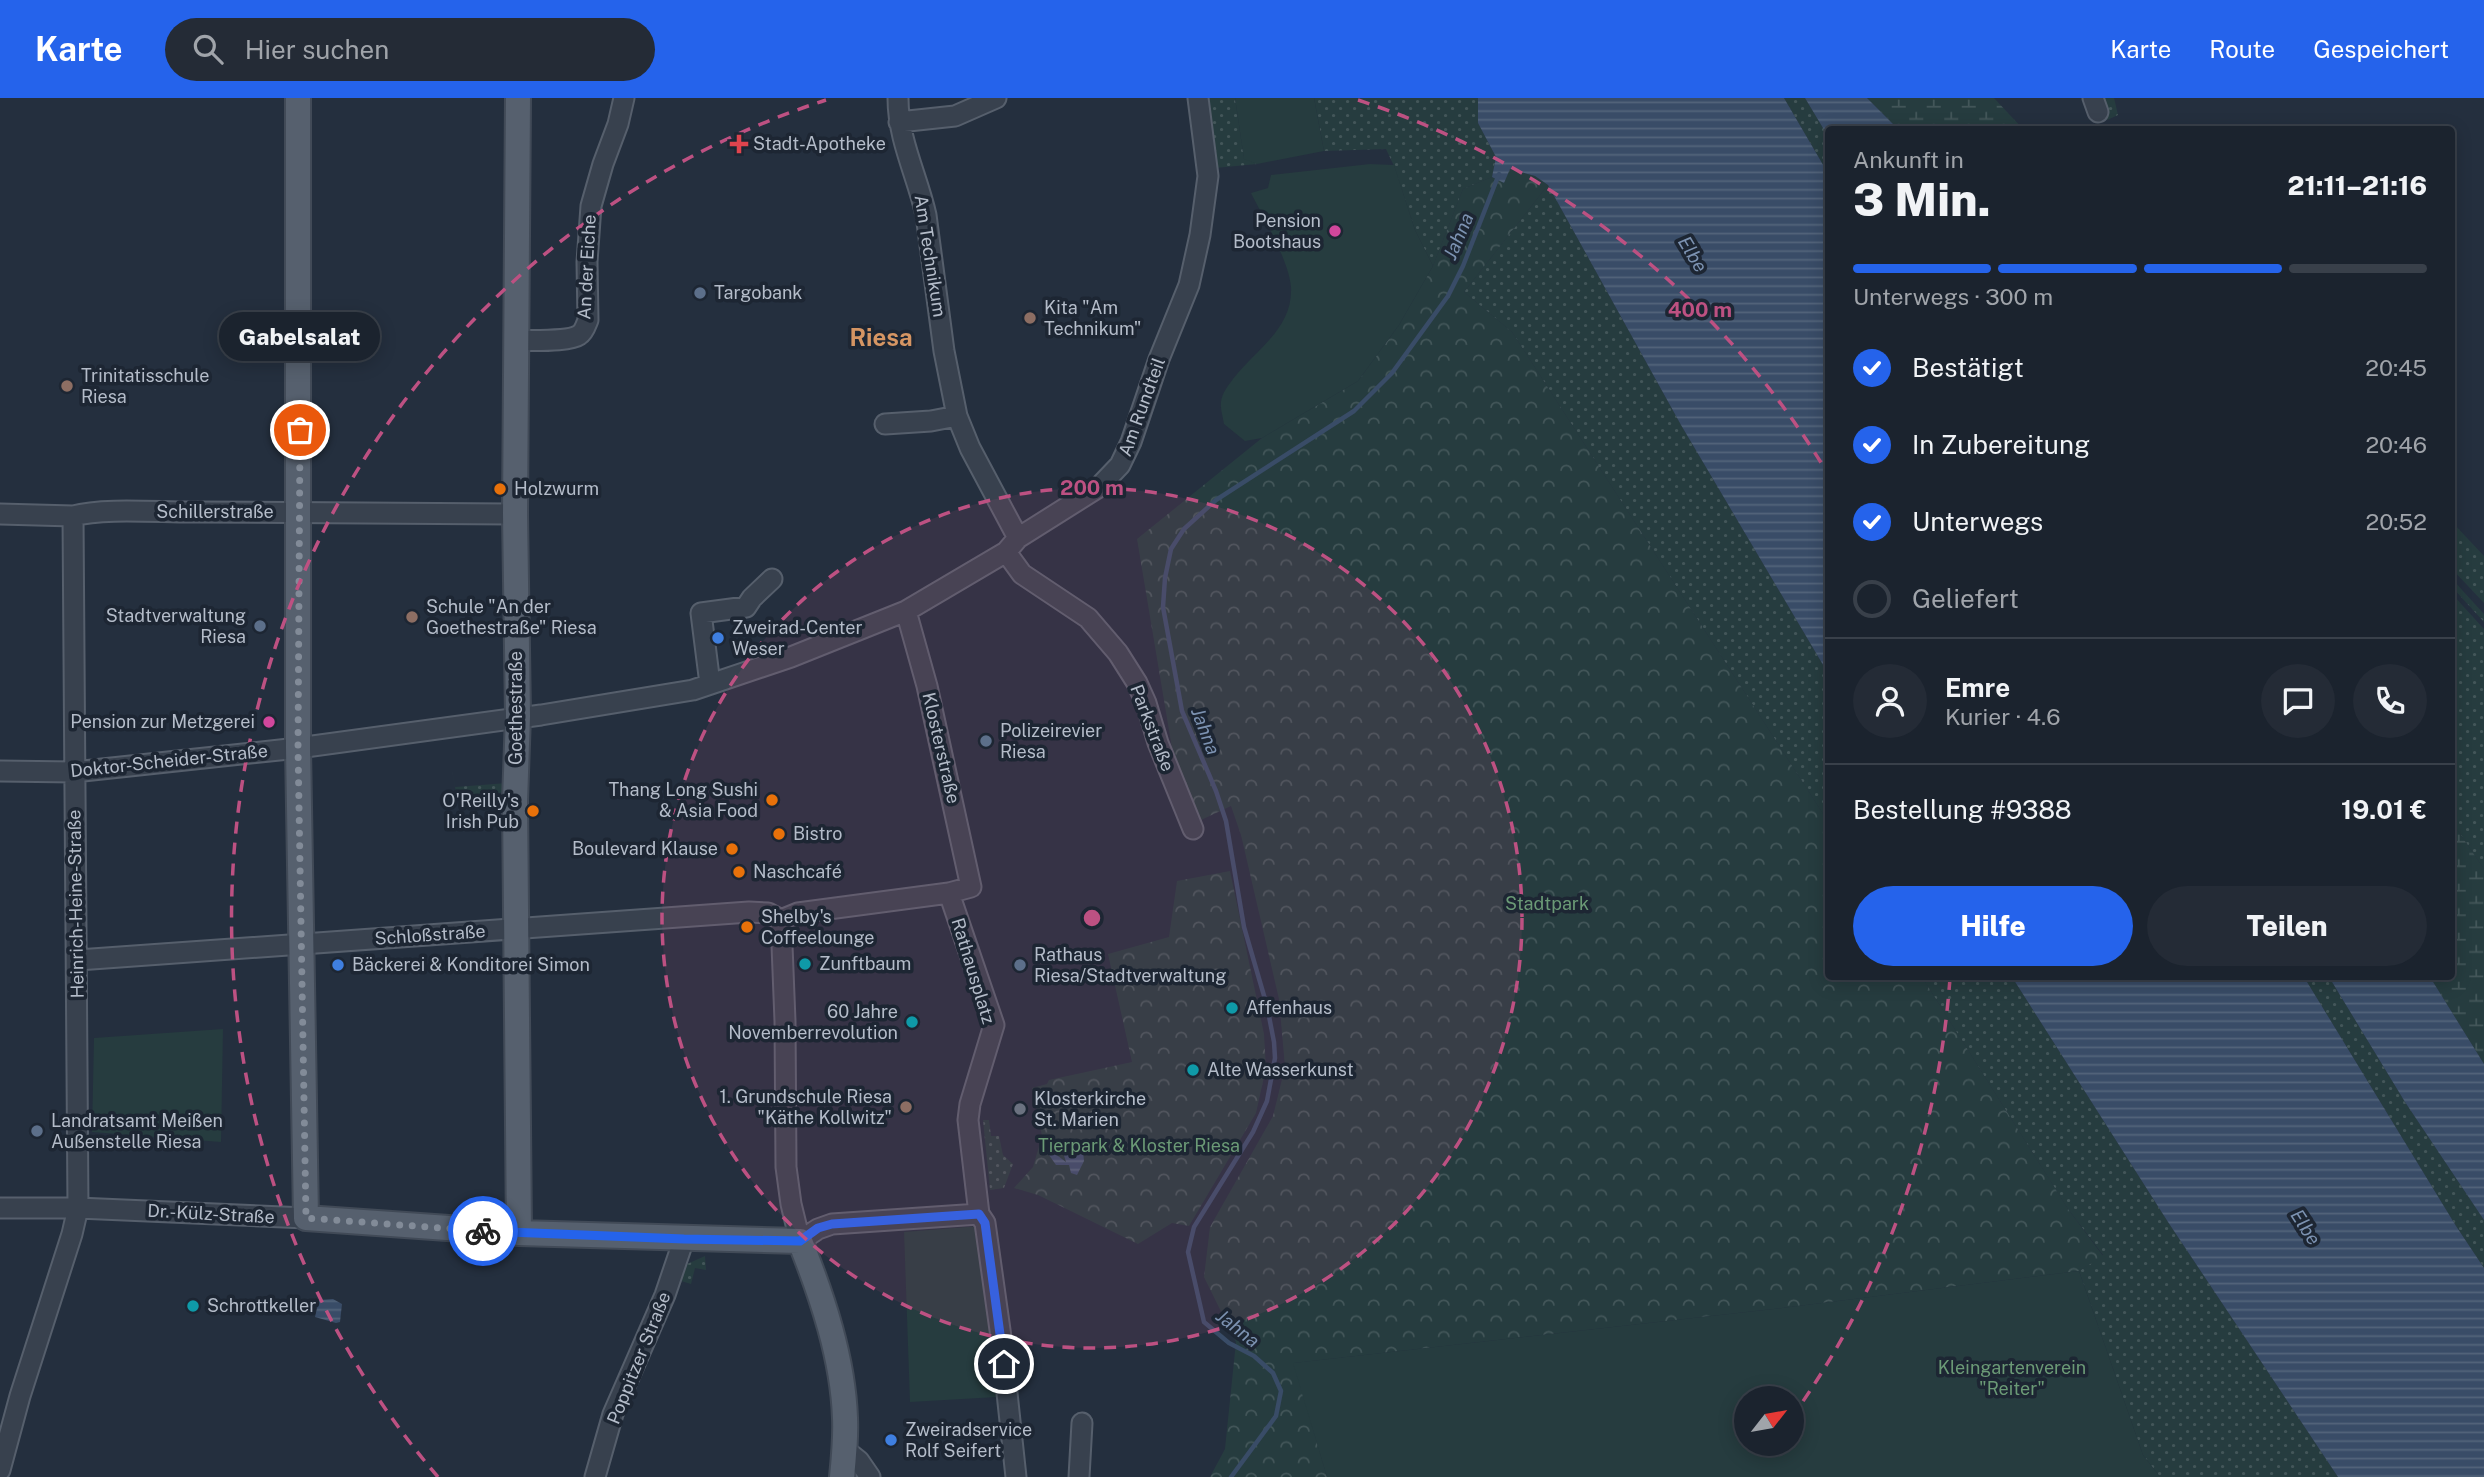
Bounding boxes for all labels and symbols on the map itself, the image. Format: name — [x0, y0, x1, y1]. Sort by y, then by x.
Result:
place label: Stadt-Apotheke — [753, 133, 886, 154]
marker: Stadt-Apotheke — [731, 136, 747, 152]
street label: Am Technikum — [910, 193, 951, 319]
water label: Jahna — [1438, 209, 1478, 263]
place label: Pension Bootshaus — [1233, 210, 1321, 252]
street label: An der Eiche — [573, 214, 600, 320]
marker: Pension Bootshaus — [1327, 223, 1343, 239]
water label: Elbe — [1674, 232, 1712, 276]
place label: Targobank — [714, 282, 802, 303]
marker: Targobank — [692, 285, 708, 301]
place label: Kita "Am Technikum" — [1044, 297, 1141, 339]
text: 400 m — [1668, 297, 1732, 322]
marker: Kita "Am Technikum" — [1022, 310, 1038, 326]
callout: Gabelsalat — [219, 311, 380, 360]
district label: Riesa — [849, 323, 913, 351]
street label: Am Rundteil — [1114, 355, 1169, 459]
place label: Trinitatisschule Riesa — [81, 365, 210, 407]
marker: Trinitatisschule Riesa — [59, 378, 75, 394]
pin — [270, 400, 330, 460]
text: 200 m — [1060, 475, 1124, 500]
place label: Holzwurm — [514, 478, 599, 499]
marker: Holzwurm — [492, 481, 508, 497]
street label: Schillerstraße — [156, 501, 274, 522]
place label: Schule "An der Goethestraße" Riesa — [426, 596, 597, 638]
place label: Stadtverwaltung Riesa — [106, 605, 246, 647]
marker: Schule "An der Goethestraße" Riesa — [404, 609, 420, 625]
place label: Zweirad-Center Weser — [732, 617, 863, 659]
marker: Stadtverwaltung Riesa — [252, 618, 268, 634]
marker: Zweirad-Center Weser — [710, 630, 726, 646]
street label: Goethestraße — [505, 651, 526, 765]
street label: Parkstraße — [1126, 681, 1179, 774]
street label: Klosterstraße — [918, 690, 964, 806]
water label: Jahna — [1187, 704, 1225, 758]
place label: Pension zur Metzgerei — [70, 711, 255, 732]
marker: Pension zur Metzgerei — [261, 714, 277, 730]
place label: Polizeirevier Riesa — [1000, 720, 1102, 762]
marker: Polizeirevier Riesa — [978, 733, 994, 749]
street label: Doktor-Scheider-Straße — [69, 740, 269, 781]
place label: Thang Long Sushi & Asia Food — [608, 779, 758, 821]
place label: O'Reilly's Irish Pub — [442, 790, 519, 832]
marker: Thang Long Sushi & Asia Food — [764, 792, 780, 808]
marker: O'Reilly's Irish Pub — [525, 803, 541, 819]
street label: Heinrich-Heine-Straße — [63, 809, 88, 999]
place label: Bistro — [793, 823, 843, 844]
marker: Bistro — [771, 826, 787, 842]
place label: Boulevard Klause — [572, 838, 718, 859]
marker: Boulevard Klause — [724, 841, 740, 857]
place label: Naschcafé — [753, 861, 842, 882]
marker: Naschcafé — [731, 864, 747, 880]
park label: Stadtpark — [1505, 893, 1589, 914]
place label: Shelby's Coffeelounge — [761, 906, 874, 948]
centre of rings — [1080, 906, 1104, 930]
street label: Rathausplatz — [947, 915, 1000, 1026]
marker: Shelby's Coffeelounge — [739, 919, 755, 935]
street label: Schloßstraße — [374, 920, 486, 949]
place label: Rathaus Riesa/Stadtverwaltung — [1034, 944, 1226, 986]
place label: Zunftbaum — [819, 953, 911, 974]
place label: Bäckerei & Konditorei Simon — [352, 954, 590, 975]
marker: Zunftbaum — [797, 956, 813, 972]
marker: Bäckerei & Konditorei Simon — [330, 957, 346, 973]
marker: Rathaus Riesa/Stadtverwaltung — [1012, 957, 1028, 973]
place label: Affenhaus — [1246, 997, 1332, 1018]
marker: Affenhaus — [1224, 1000, 1240, 1016]
place label: 60 Jahre Novemberrevolution — [728, 1001, 898, 1043]
marker: 60 Jahre Novemberrevolution — [904, 1014, 920, 1030]
place label: Alte Wasserkunst — [1207, 1059, 1354, 1080]
marker: Alte Wasserkunst — [1185, 1062, 1201, 1078]
place label: 1. Grundschule Riesa "Käthe Kollwitz" — [720, 1086, 892, 1128]
place label: Klosterkirche St. Marien — [1034, 1088, 1146, 1130]
marker: 1. Grundschule Riesa "Käthe Kollwitz" — [898, 1099, 914, 1115]
marker: Klosterkirche St. Marien — [1012, 1101, 1028, 1117]
place label: Landratsamt Meißen Außenstelle Riesa — [51, 1110, 223, 1152]
marker: Landratsamt Meißen Außenstelle Riesa — [29, 1123, 45, 1139]
park label: Tierpark & Kloster Riesa — [1038, 1135, 1240, 1156]
courier — [448, 1196, 518, 1266]
street label: Dr.-Külz-Straße — [147, 1200, 275, 1227]
water label: Elbe — [2286, 1205, 2326, 1249]
street label: Poppitzer Straße — [602, 1289, 675, 1427]
place label: Schrottkeller — [207, 1295, 316, 1316]
marker: Schrottkeller — [185, 1298, 201, 1314]
water label: Jahna — [1212, 1304, 1264, 1352]
pin — [974, 1334, 1034, 1394]
park label: Kleingartenverein "Reiter" — [1938, 1357, 2086, 1399]
north arrow — [1734, 1386, 1804, 1456]
place label: Zweiradservice Rolf Seifert — [905, 1419, 1032, 1461]
marker: Zweiradservice Rolf Seifert — [883, 1432, 899, 1448]

